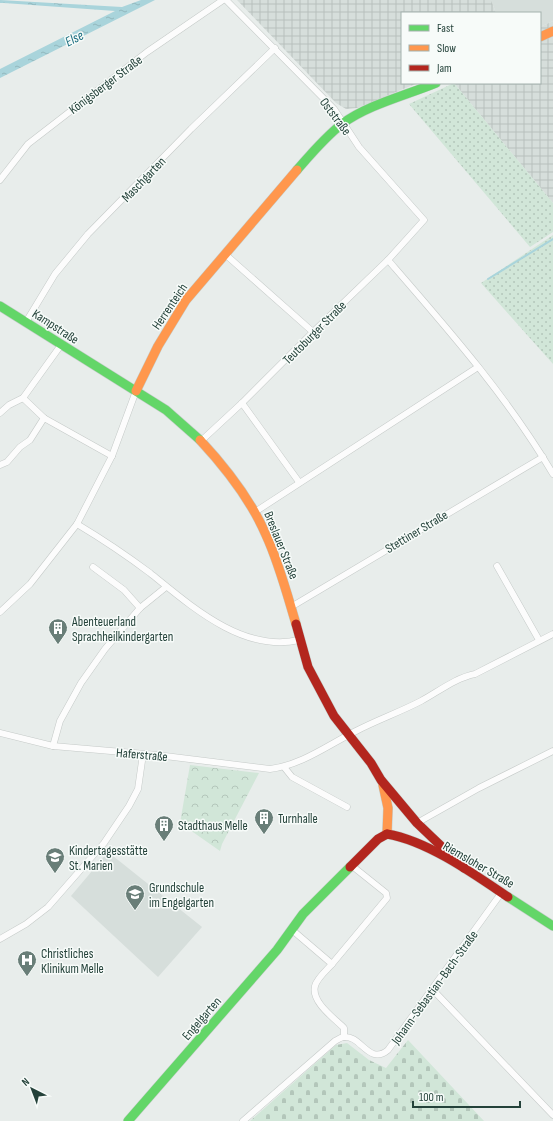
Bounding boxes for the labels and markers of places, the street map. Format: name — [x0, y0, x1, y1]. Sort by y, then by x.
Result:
place label: Abenteuerland Sprachheilkindergarten — [71, 614, 173, 645]
building icon: Abenteuerland Sprachheilkindergarten — [47, 617, 69, 645]
building icon: Turnhalle — [253, 807, 275, 835]
place label: Turnhalle — [278, 811, 318, 827]
building icon: Stadthaus Melle — [153, 814, 175, 842]
place label: Stadthaus Melle — [178, 818, 248, 834]
place label: Kindertagesstätte St. Marien — [69, 843, 148, 874]
school or university icon: Kindertagesstätte St. Marien — [44, 846, 66, 874]
place label: Grundschule im Engelgarten — [149, 880, 214, 911]
school or university icon: Grundschule im Engelgarten — [124, 883, 146, 911]
place label: Christliches Klinikum Melle — [41, 946, 104, 977]
hospital icon: Christliches Klinikum Melle — [16, 949, 38, 977]

